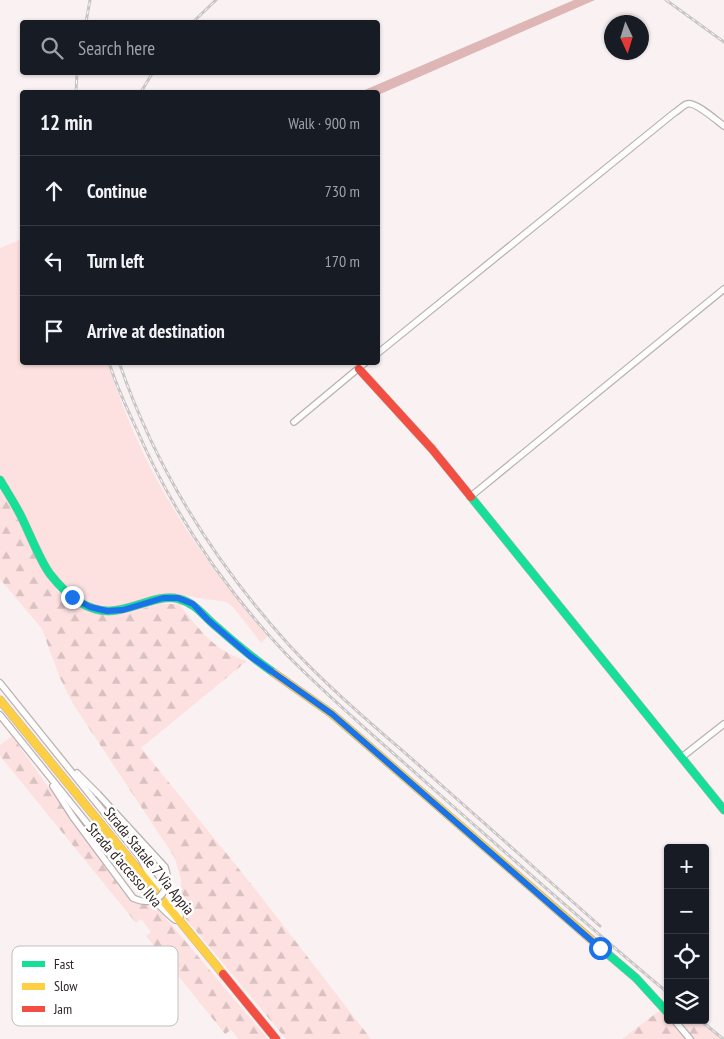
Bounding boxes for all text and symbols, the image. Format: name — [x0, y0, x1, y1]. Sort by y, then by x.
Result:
north arrow — [604, 15, 649, 60]
search box — [20, 20, 380, 75]
icon: search — [38, 34, 66, 62]
text: Search here — [78, 36, 155, 60]
text: 12 min — [40, 109, 92, 136]
text: Walk · 900 m — [288, 113, 360, 133]
icon: ahead — [40, 177, 68, 205]
text: Continue — [87, 179, 147, 203]
text: 730 m — [325, 181, 360, 201]
icon: left — [40, 247, 68, 275]
text: Turn left — [87, 249, 144, 273]
text: 170 m — [325, 251, 360, 271]
icon: arrive — [40, 317, 68, 345]
text: Arrive at destination — [87, 319, 225, 343]
route end — [61, 586, 84, 609]
street label: Strada Statale 7 Via Appia — [100, 803, 199, 918]
street label: Strada d'accesso Ilva — [83, 819, 166, 911]
map controls — [664, 844, 709, 1024]
button: + — [664, 844, 709, 889]
button: − — [664, 889, 709, 934]
button: locate — [664, 934, 709, 979]
route start — [589, 937, 612, 960]
legend — [12, 946, 178, 1026]
text: Fast — [54, 955, 74, 973]
text: Slow — [54, 977, 78, 995]
button: layers — [664, 979, 709, 1024]
text: Jam — [53, 1000, 72, 1018]

